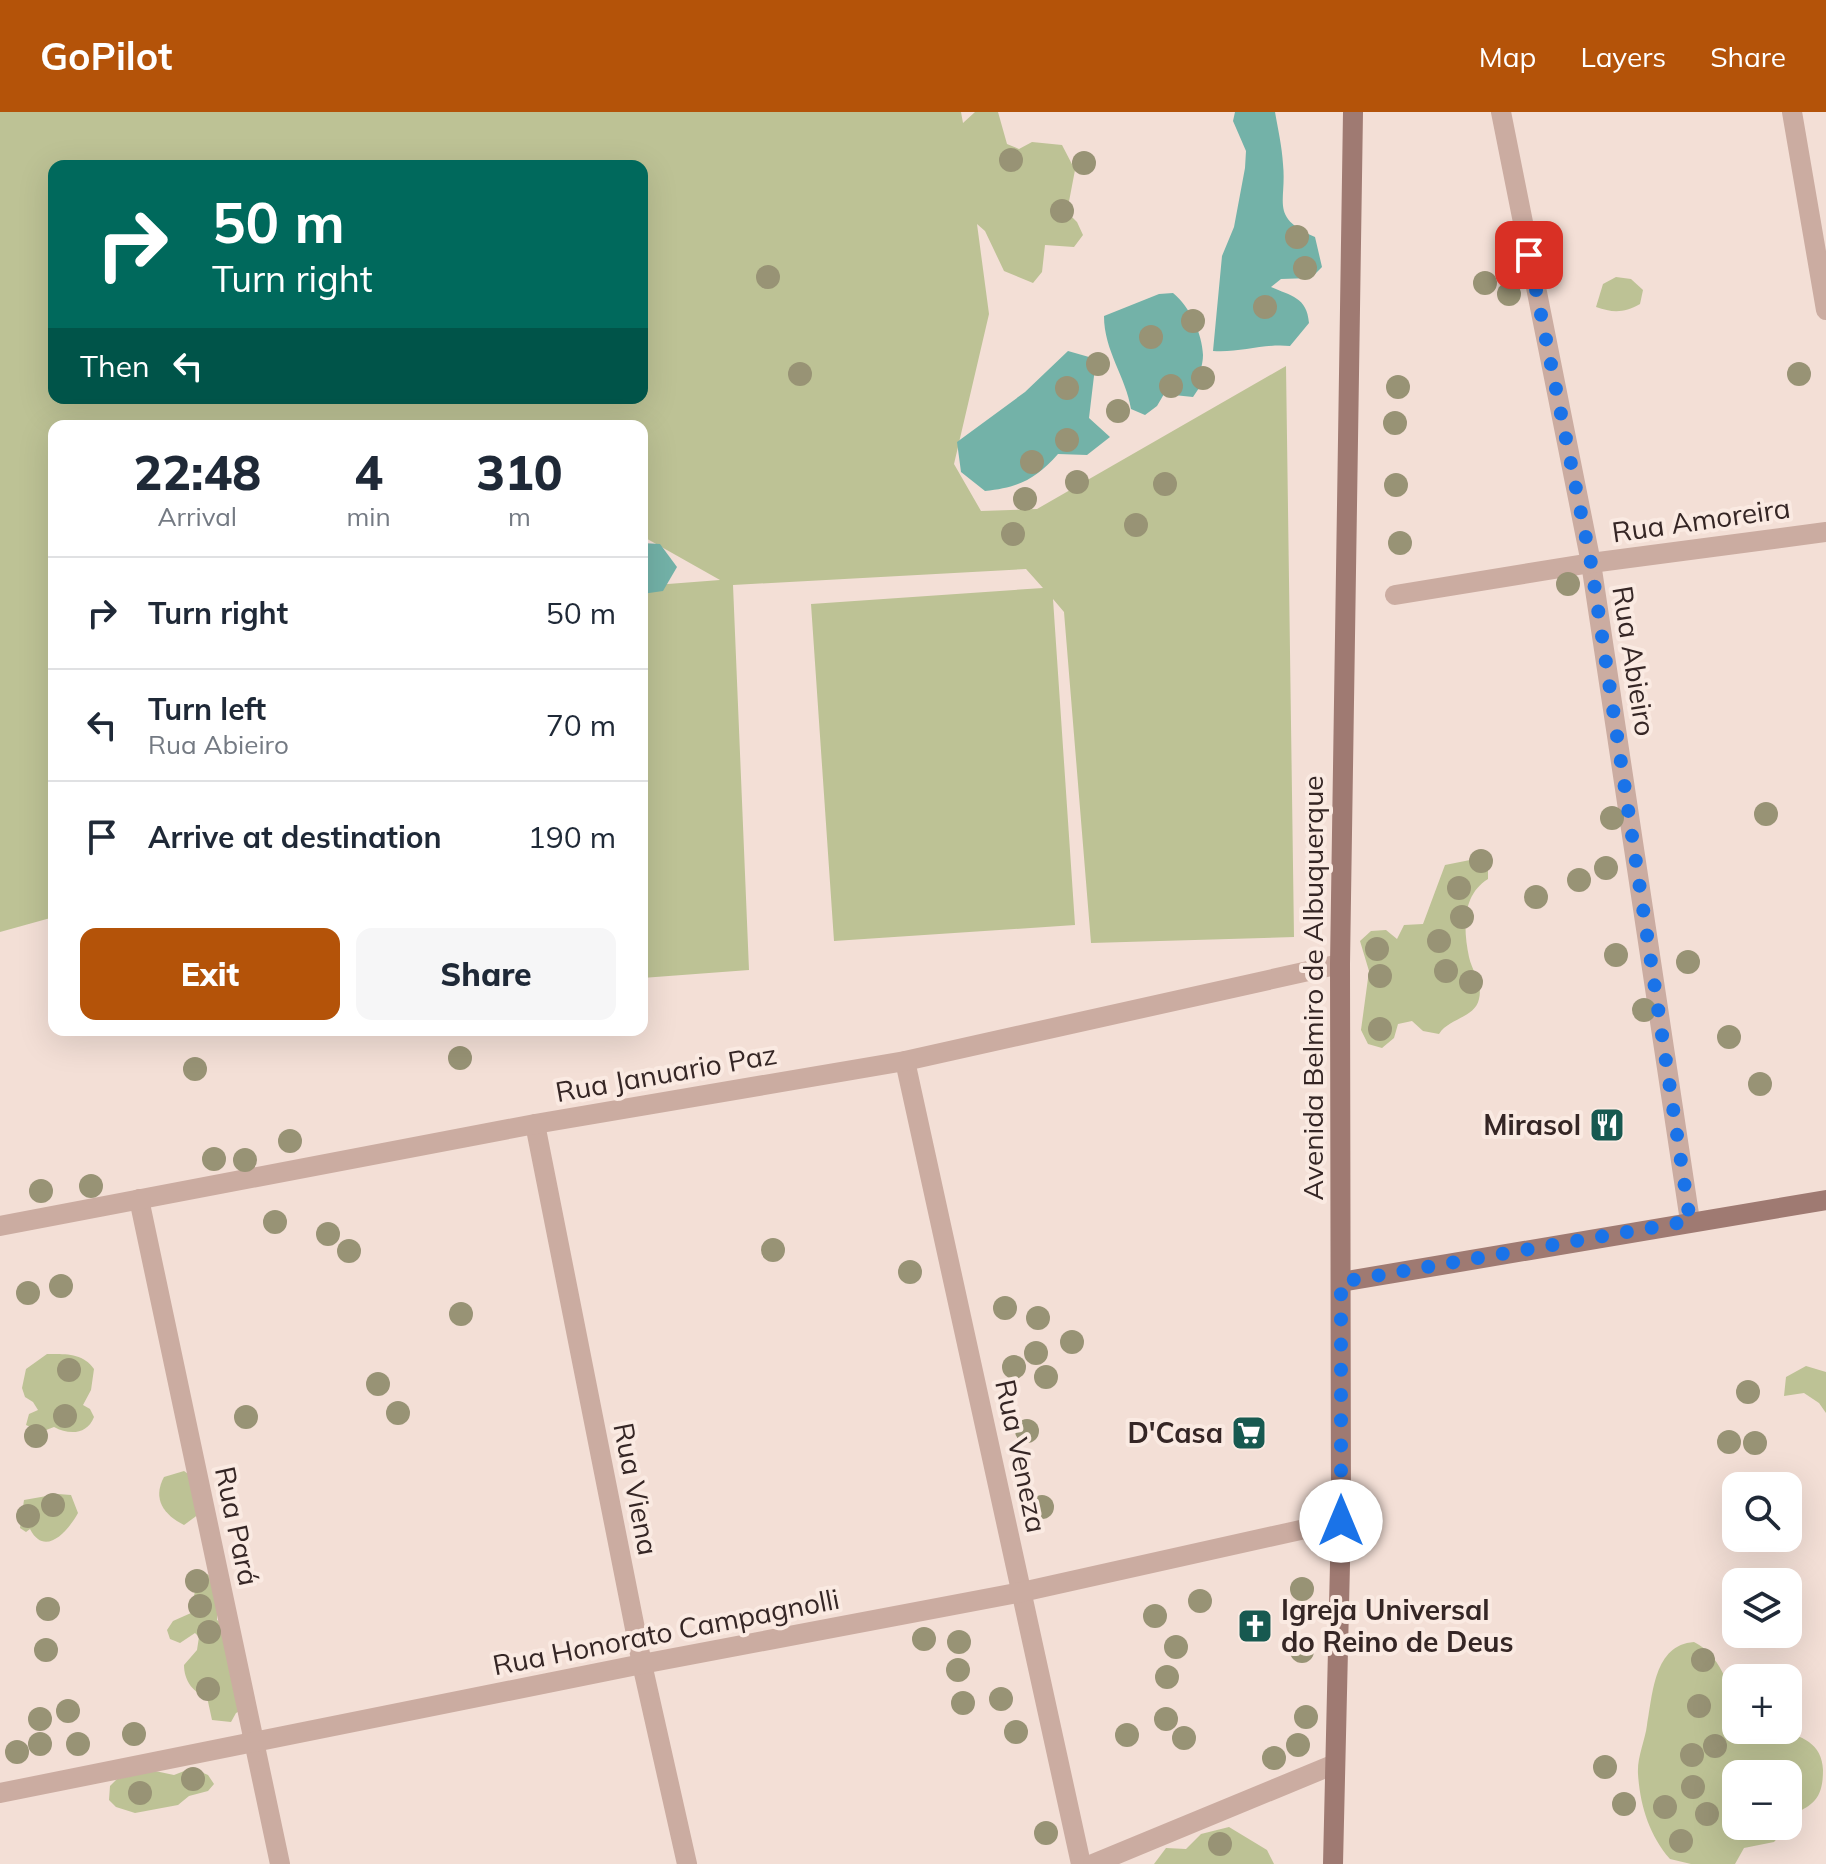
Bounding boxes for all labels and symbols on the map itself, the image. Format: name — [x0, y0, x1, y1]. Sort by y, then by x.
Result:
pin — [1495, 221, 1563, 289]
street label: Rua Amoreira — [1610, 490, 1792, 549]
street label: Rua Abieiro — [1605, 583, 1664, 739]
street label: Avenida Belmiro de Albuquerque — [1295, 775, 1330, 1201]
street label: Rua Januario Paz — [553, 1036, 779, 1109]
restaurant icon: Mirasol — [1588, 1106, 1626, 1144]
place label: Mirasol — [1483, 1107, 1581, 1142]
street label: Rua Veneza — [988, 1376, 1055, 1536]
supermarket icon: D'Casa — [1230, 1414, 1268, 1452]
place label: D'Casa — [1127, 1415, 1223, 1450]
street label: Rua Viena — [606, 1420, 666, 1558]
street label: Rua Pará — [208, 1463, 267, 1589]
position arrow — [1299, 1479, 1383, 1563]
street label: Rua Honorato Campagnolli — [490, 1581, 842, 1682]
place label: Igreja Universal do Reino de Deus — [1281, 1592, 1513, 1659]
church icon: Igreja Universal do Reino de Deus — [1236, 1607, 1274, 1645]

